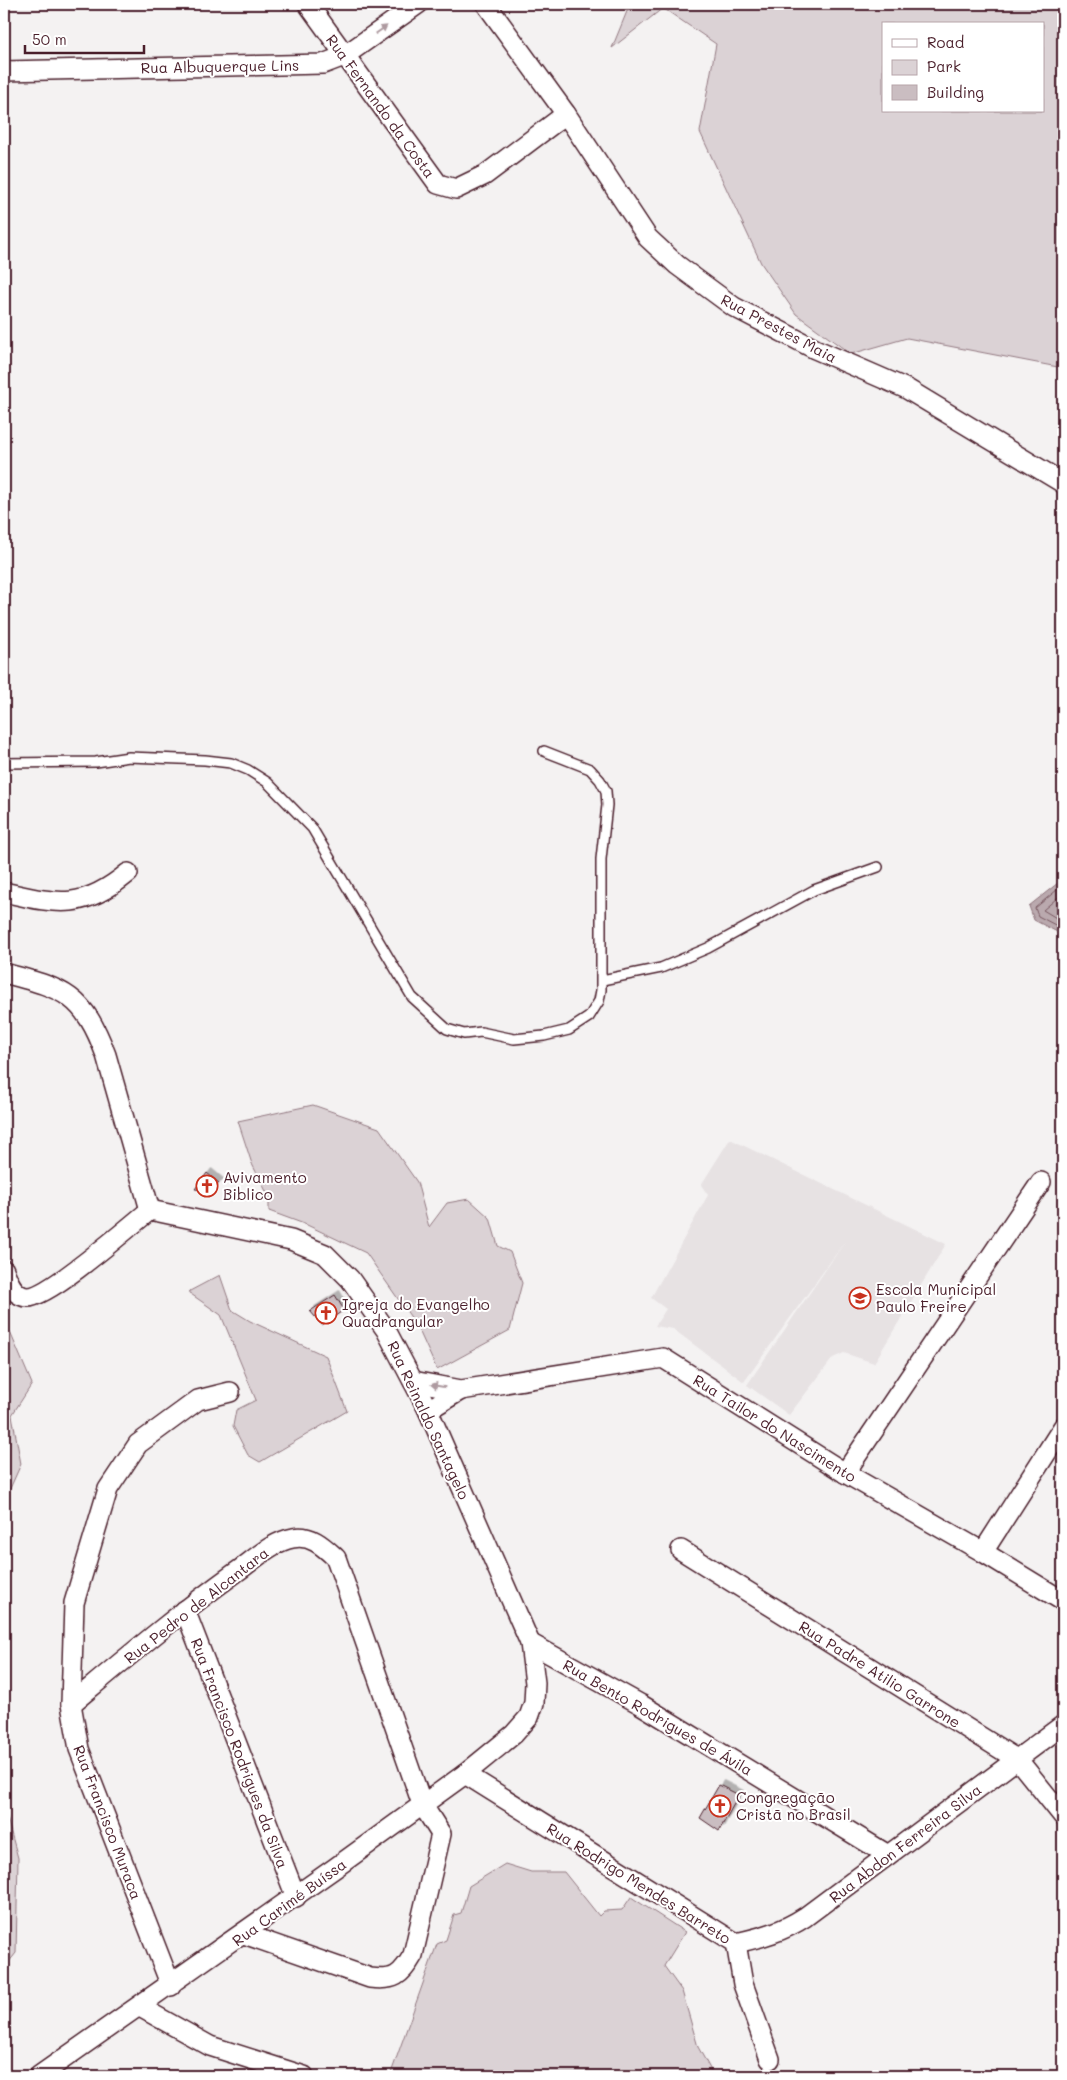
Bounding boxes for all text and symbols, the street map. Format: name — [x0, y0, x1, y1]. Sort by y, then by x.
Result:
scale bar — [25, 22, 144, 54]
legend — [882, 22, 1044, 112]
one-way arrow — [374, 25, 388, 35]
text: 50 m — [32, 29, 67, 49]
street label: Rua Fernando da Costa — [322, 30, 440, 182]
text: Road — [927, 32, 964, 52]
street label: Rua Albuquerque Lins — [141, 55, 299, 77]
text: Park — [927, 56, 961, 76]
text: Building — [927, 82, 984, 102]
street label: Rua Prestes Maia — [718, 289, 840, 367]
place label: Avivamento Biblico — [223, 1167, 307, 1204]
church icon: Avivamento Biblico — [195, 1174, 219, 1198]
place label: Escola Municipal Paulo Freire — [876, 1279, 996, 1316]
school or university icon: Escola Municipal Paulo Freire — [848, 1286, 872, 1310]
place label: Igreja do Evangelho Quadrangular — [342, 1294, 490, 1331]
church icon: Igreja do Evangelho Quadrangular — [314, 1301, 338, 1325]
street label: Rua Reinaldo Santagelo — [383, 1337, 475, 1503]
street label: Rua Tailor do Nascimento — [690, 1370, 860, 1487]
one-way arrow — [430, 1381, 446, 1389]
street label: Rua Pedro de Alcantara — [120, 1542, 272, 1668]
street label: Rua Padre Atilio Garrone — [795, 1616, 965, 1732]
street label: Rua Francisco Rodrigues da Silva — [187, 1635, 293, 1871]
street label: Rua Bento Rodrigues de Ávila — [560, 1654, 756, 1780]
street label: Rua Francisco Muraca — [69, 1742, 147, 1902]
street label: Rua Abdon Ferreira Silva — [825, 1779, 985, 1907]
place label: Congregação Cristã no Brasil — [736, 1787, 851, 1824]
church icon: Congregação Cristã no Brasil — [708, 1794, 732, 1818]
street label: Rua Rodrigo Mendes Barreto — [543, 1818, 735, 1948]
street label: Rua Carimé Buíssa — [228, 1854, 350, 1950]

